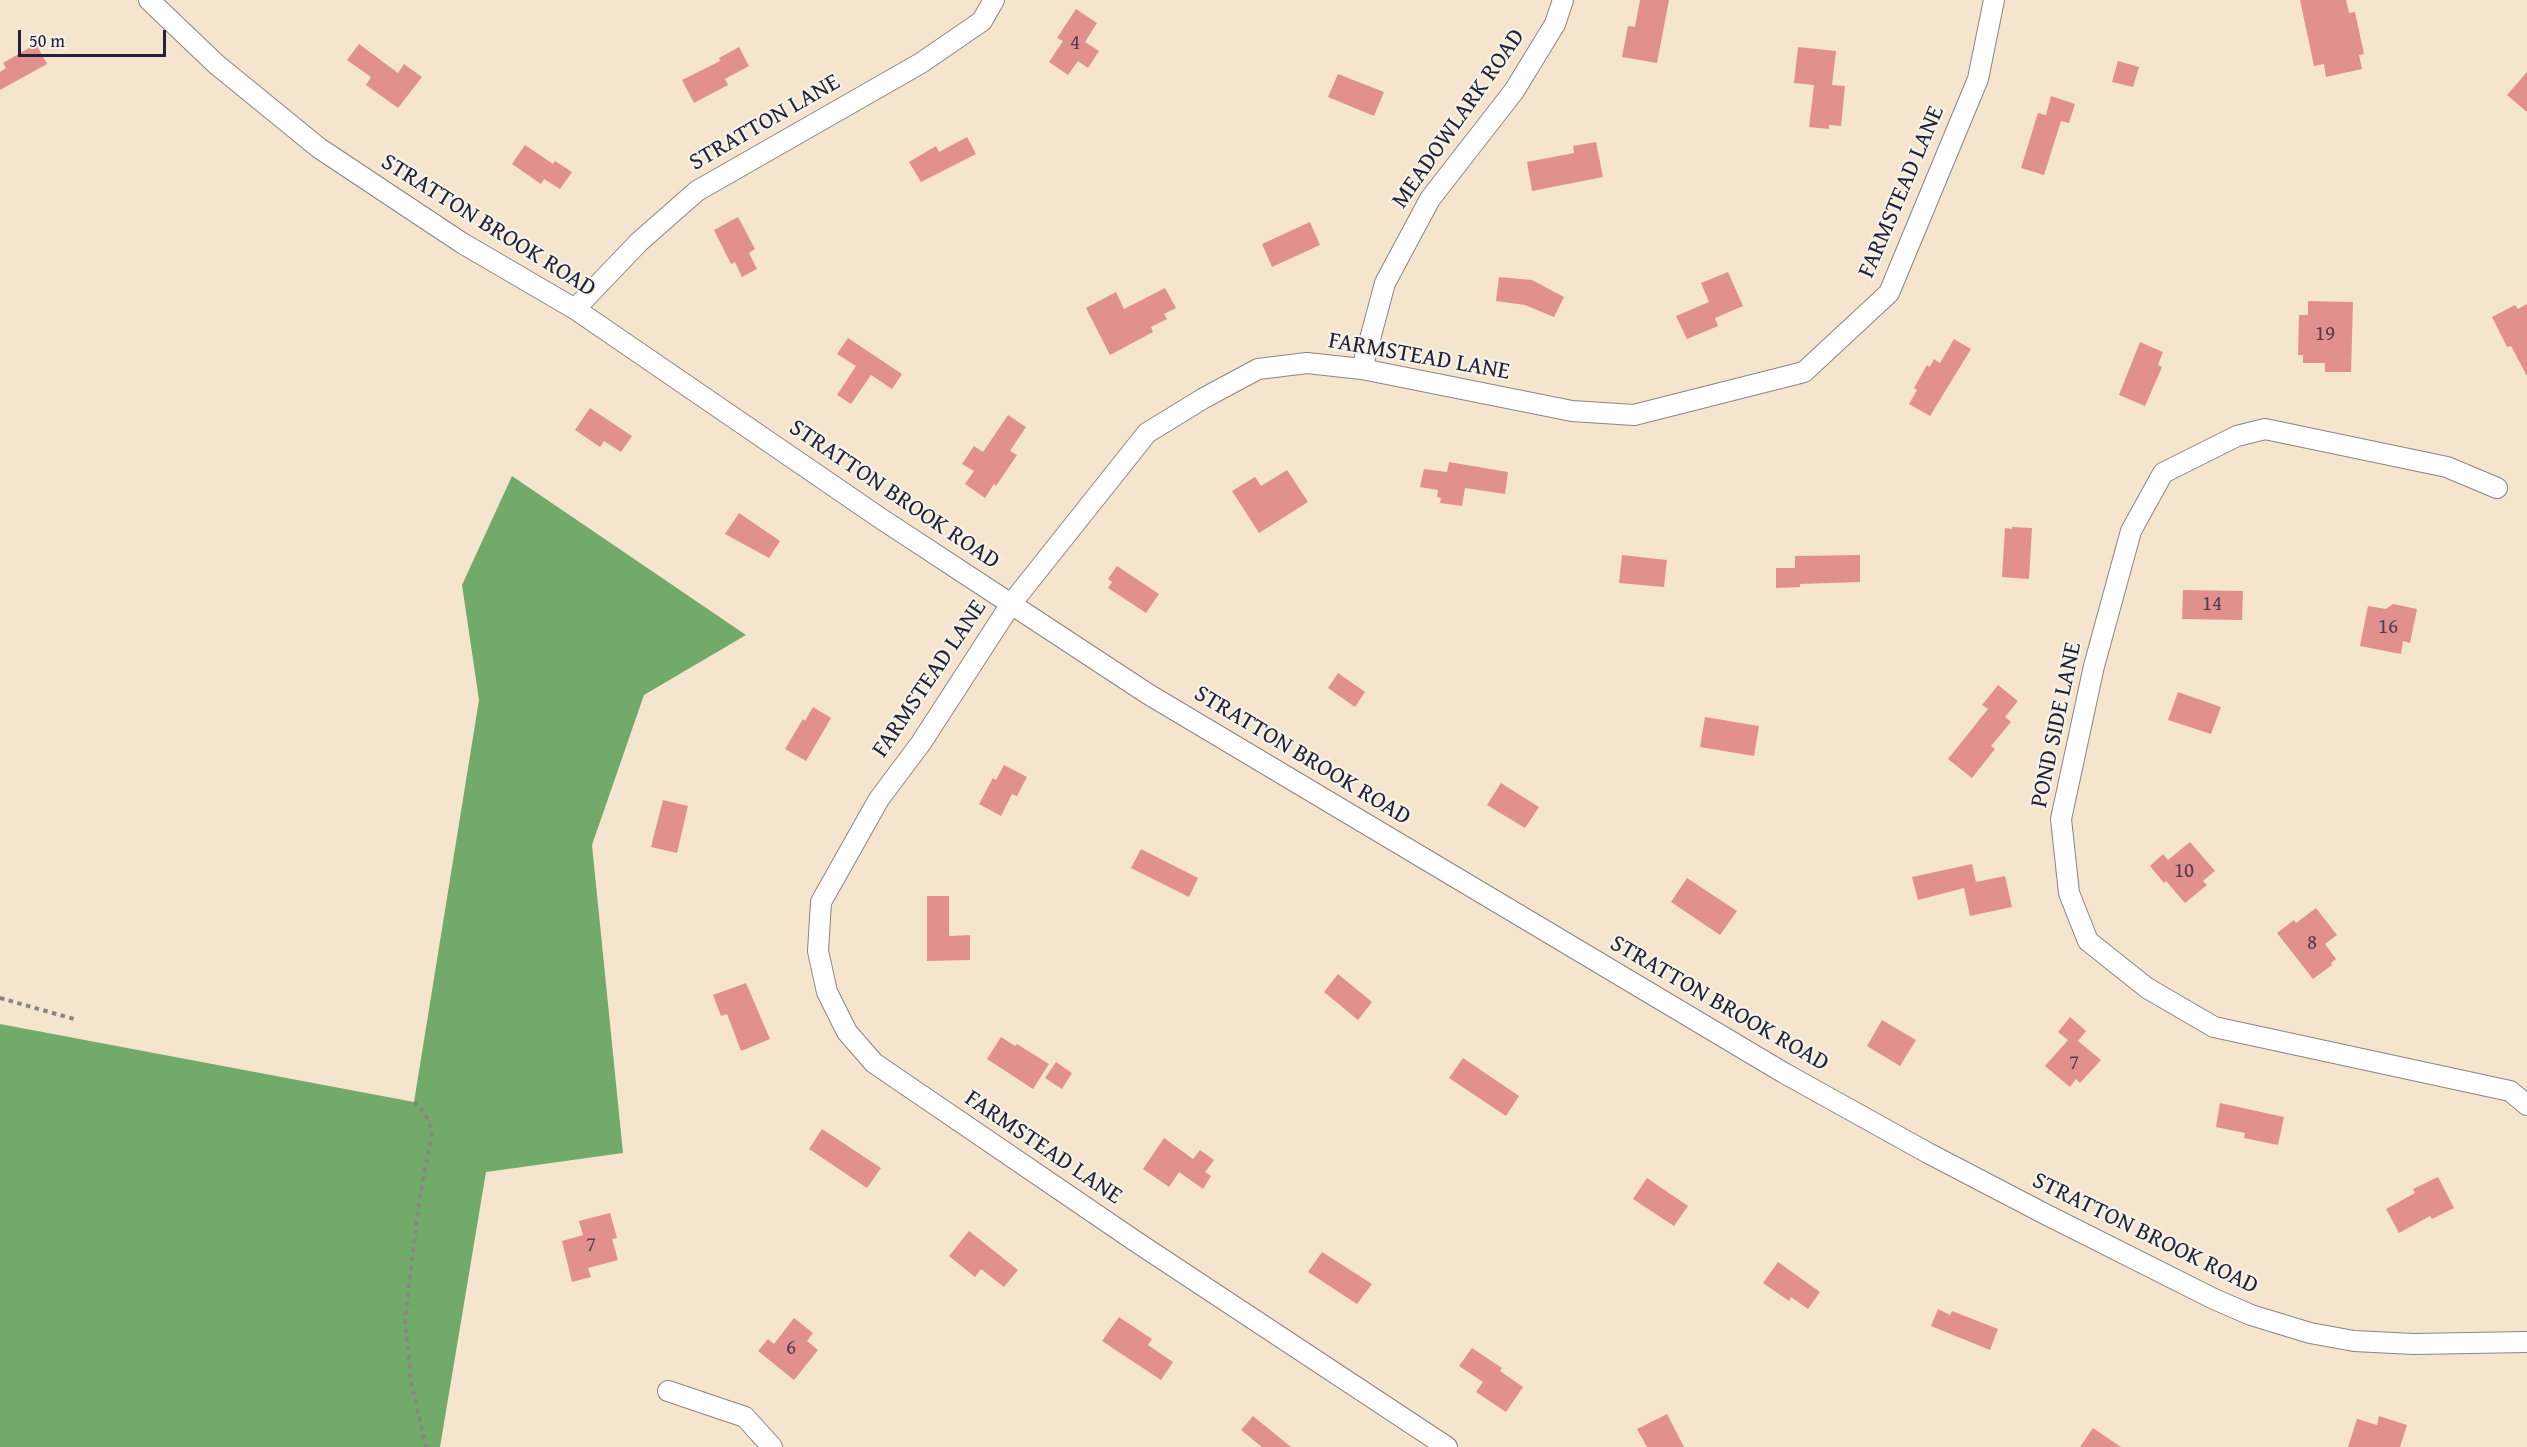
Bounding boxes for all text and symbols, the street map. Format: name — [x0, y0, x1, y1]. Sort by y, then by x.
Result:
scale bar — [21, 18, 170, 56]
street label: MEADOWLARK ROAD — [1386, 24, 1532, 214]
text: 50 m — [29, 27, 65, 54]
house number: 4 — [1070, 31, 1080, 57]
street label: STRATTON LANE — [685, 68, 845, 178]
street label: FARMSTEAD LANE — [1853, 102, 1951, 282]
street label: STRATTON BROOK ROAD — [375, 148, 601, 304]
house number: 19 — [2315, 322, 2335, 348]
street label: FARMSTEAD LANE — [1326, 327, 1512, 387]
street label: STRATTON BROOK ROAD — [783, 414, 1005, 576]
house number: 14 — [2202, 592, 2222, 618]
street label: FARMSTEAD LANE — [867, 595, 993, 763]
house number: 16 — [2378, 615, 2398, 641]
street label: POND SIDE LANE — [2025, 640, 2089, 810]
street label: STRATTON BROOK ROAD — [1188, 680, 1416, 832]
house number: 10 — [2174, 859, 2194, 885]
street label: STRATTON BROOK ROAD — [1605, 930, 1833, 1078]
house number: 8 — [2307, 931, 2317, 957]
house number: 7 — [2069, 1051, 2079, 1077]
street label: FARMSTEAD LANE — [959, 1085, 1127, 1211]
street label: STRATTON BROOK ROAD — [2027, 1167, 2263, 1301]
house number: 7 — [586, 1233, 596, 1259]
house number: 6 — [786, 1336, 796, 1362]

